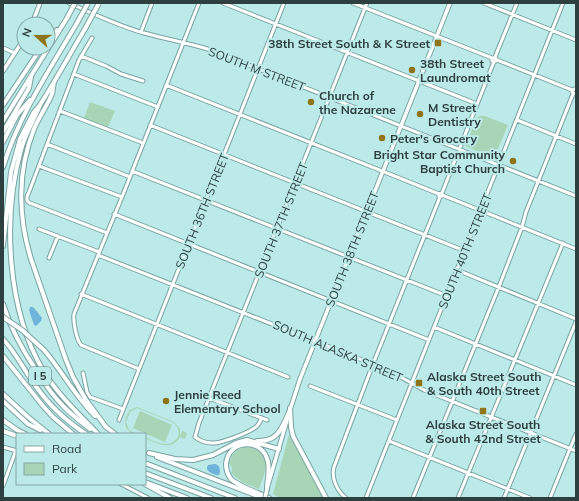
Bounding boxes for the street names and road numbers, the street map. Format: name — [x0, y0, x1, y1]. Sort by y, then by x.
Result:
street label: SOUTH M STREET — [206, 44, 308, 95]
street label: SOUTH 36TH STREET — [172, 150, 232, 271]
street label: SOUTH 37TH STREET — [251, 159, 311, 280]
street label: SOUTH 38TH STREET — [322, 188, 382, 309]
street label: SOUTH 40TH STREET — [435, 190, 495, 311]
street label: SOUTH ALASKA STREET — [271, 317, 406, 385]
road number: I 5 — [29, 367, 51, 385]

